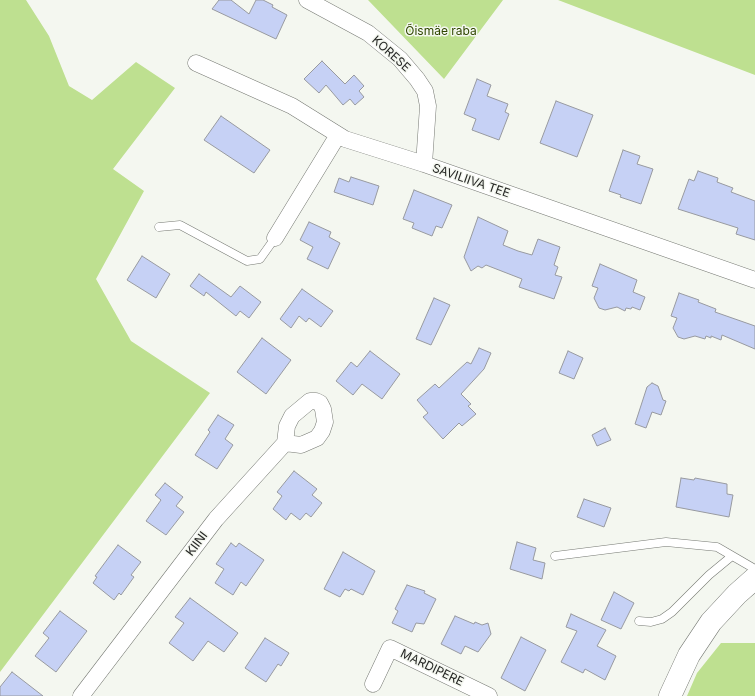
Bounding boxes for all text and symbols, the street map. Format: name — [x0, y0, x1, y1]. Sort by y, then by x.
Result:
park label: Õismäe raba — [405, 24, 477, 38]
street label: KORESE — [369, 33, 413, 75]
street label: SAVILIIVA TEE — [430, 161, 512, 201]
street label: KIINI — [183, 529, 211, 559]
street label: MARDIPERE — [398, 647, 466, 689]

